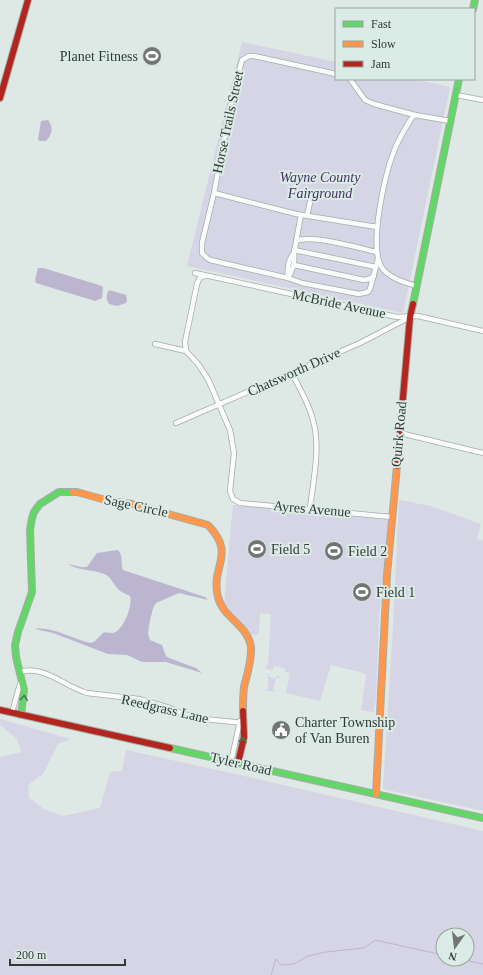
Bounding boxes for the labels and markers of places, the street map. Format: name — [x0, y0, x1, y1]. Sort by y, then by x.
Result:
sports icon: Planet Fitness — [141, 45, 163, 67]
place label: Planet Fitness — [60, 49, 138, 64]
sports icon: Field 5 — [246, 538, 268, 560]
sports icon: Field 2 — [323, 540, 345, 562]
place label: Field 5 — [271, 542, 310, 557]
place label: Field 2 — [348, 544, 387, 559]
sports icon: Field 1 — [351, 581, 373, 603]
place label: Field 1 — [376, 585, 415, 600]
place label: Charter Township of Van Buren — [295, 715, 395, 746]
public building icon: Charter Township of Van Buren — [270, 719, 292, 741]

